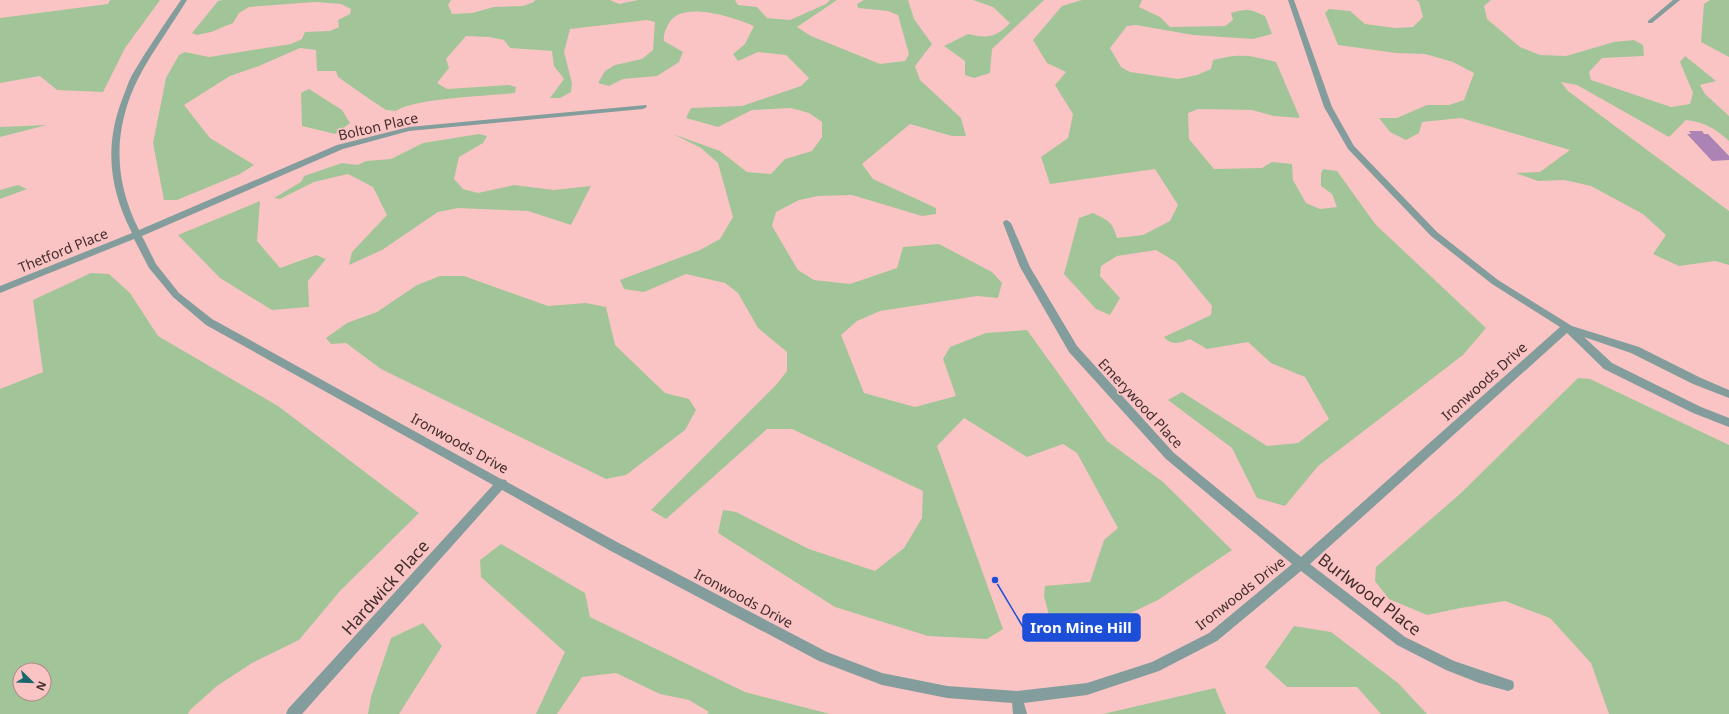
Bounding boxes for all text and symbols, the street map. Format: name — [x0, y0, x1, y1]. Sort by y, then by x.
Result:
street label: Bolton Place — [336, 108, 420, 144]
street label: Thetford Place — [15, 223, 111, 277]
street label: Ironwoods Drive — [1437, 337, 1531, 424]
street label: Emerywood Place — [1094, 354, 1188, 452]
street label: Ironwoods Drive — [408, 408, 512, 478]
street label: Hardwick Place — [336, 534, 434, 640]
street label: Burlwood Place — [1314, 548, 1426, 640]
street label: Ironwoods Drive — [1191, 552, 1289, 634]
street label: Ironwoods Drive — [691, 564, 797, 632]
callout: Iron Mine Hill — [1023, 614, 1140, 641]
text: Iron Mine Hill — [1030, 617, 1132, 637]
north arrow — [12, 662, 52, 702]
text: N — [33, 679, 50, 693]

